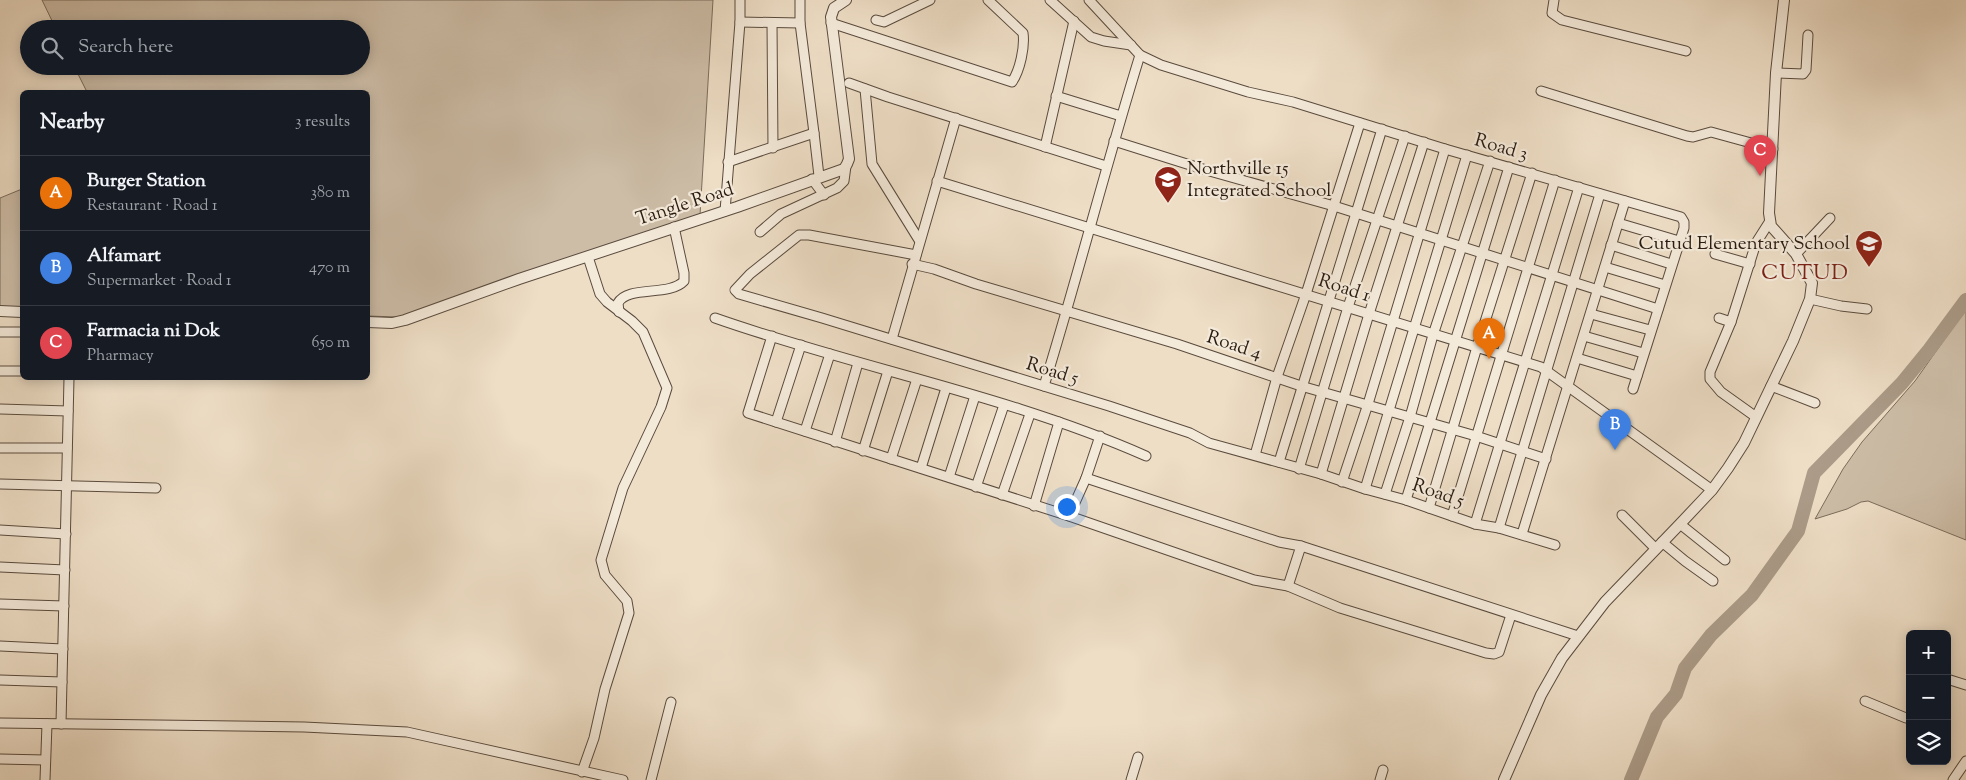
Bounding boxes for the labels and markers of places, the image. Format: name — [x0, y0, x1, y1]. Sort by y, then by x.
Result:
pin: C — [1744, 135, 1776, 176]
place label: Northville 15 Integrated School — [1187, 156, 1332, 205]
school or university icon: Northville 15 Integrated School — [1153, 165, 1183, 204]
school or university icon: Cutud Elementary School — [1854, 229, 1884, 268]
place label: Cutud Elementary School — [1639, 231, 1850, 258]
pin: A — [1473, 318, 1505, 359]
pin: B — [1599, 409, 1631, 450]

